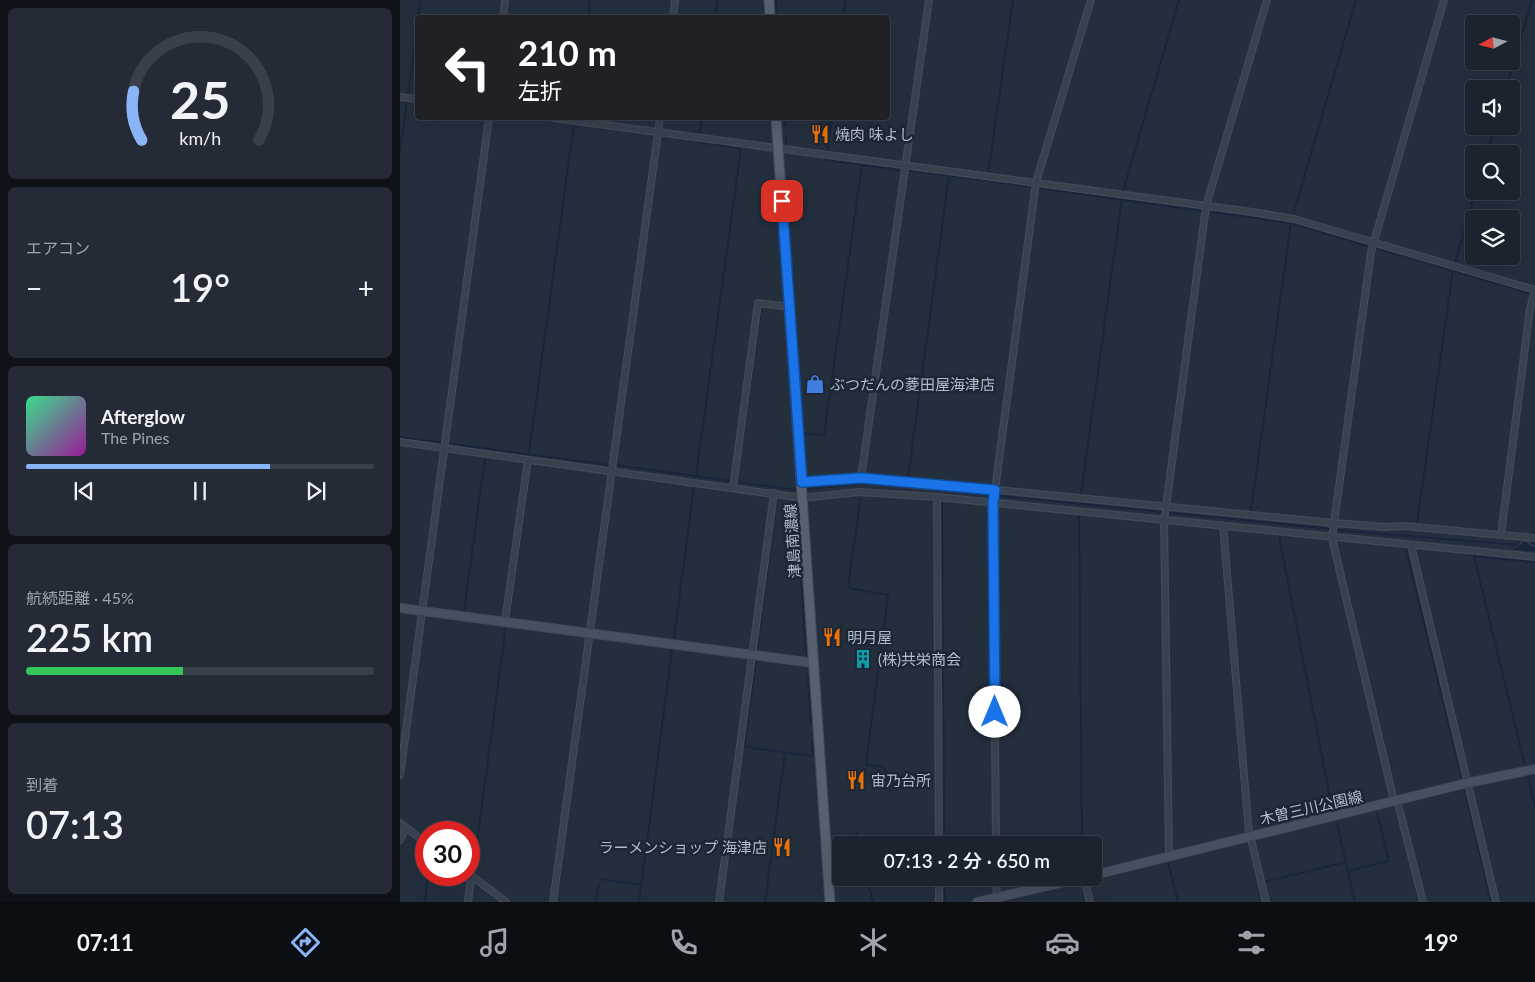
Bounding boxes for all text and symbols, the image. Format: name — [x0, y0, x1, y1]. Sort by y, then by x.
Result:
north arrow — [1465, 15, 1520, 70]
map controls — [1465, 15, 1520, 265]
text: 210 m — [518, 31, 617, 73]
icon: left — [435, 35, 500, 100]
text: 25 — [170, 68, 230, 130]
text: 左折 — [518, 77, 562, 104]
button: sound — [1465, 80, 1520, 135]
restaurant icon: 焼肉 味よし — [809, 123, 831, 145]
place label: 焼肉 味よし — [835, 125, 914, 143]
text: km/h — [179, 127, 221, 149]
button: search — [1465, 145, 1520, 200]
pin — [761, 180, 803, 222]
icon: arrive — [768, 187, 796, 215]
button: layers — [1465, 210, 1520, 265]
text: エアコン — [26, 238, 90, 257]
text: 19° — [170, 264, 230, 310]
text: − — [26, 271, 42, 305]
text: + — [358, 271, 374, 305]
shop icon: ぶつだんの菱田屋海津店 — [804, 373, 826, 395]
place label: ぶつだんの菱田屋海津店 — [830, 375, 995, 393]
text: Afterglow — [101, 405, 185, 428]
text: The Pines — [101, 428, 170, 447]
icon: previous — [70, 477, 98, 505]
icon: pause — [186, 477, 214, 505]
icon: next — [302, 477, 330, 505]
street label: 津島南濃線 — [780, 503, 804, 579]
text: 航続距離 · 45% — [26, 588, 134, 607]
text: 225 km — [26, 614, 153, 660]
restaurant icon: 明月屋 — [821, 626, 843, 648]
place label: 明月屋 — [847, 628, 892, 646]
building icon: (株)共栄商会 — [852, 648, 874, 670]
place label: (株)共栄商会 — [878, 650, 961, 668]
position arrow — [968, 685, 1020, 737]
restaurant icon: 宙乃台所 — [845, 769, 867, 791]
place label: 宙乃台所 — [871, 771, 931, 789]
text: 到着 — [26, 775, 58, 794]
street label: 木曽三川公園線 — [1258, 786, 1364, 828]
text: 07:13 — [26, 801, 124, 847]
speed limit sign: 30 — [415, 821, 480, 886]
restaurant icon: ラーメンショップ 海津店 — [771, 836, 793, 858]
place label: ラーメンショップ 海津店 — [599, 838, 767, 856]
text: 07:13 · 2 分 · 650 m — [884, 849, 1050, 872]
icon: directions — [288, 925, 323, 960]
icon: music — [477, 925, 512, 960]
icon: phone — [666, 925, 701, 960]
icon: climate — [856, 925, 891, 960]
icon: car — [1045, 925, 1080, 960]
icon: filters — [1234, 925, 1269, 960]
text: 07:11 — [77, 929, 134, 956]
text: 19° — [1423, 929, 1458, 956]

